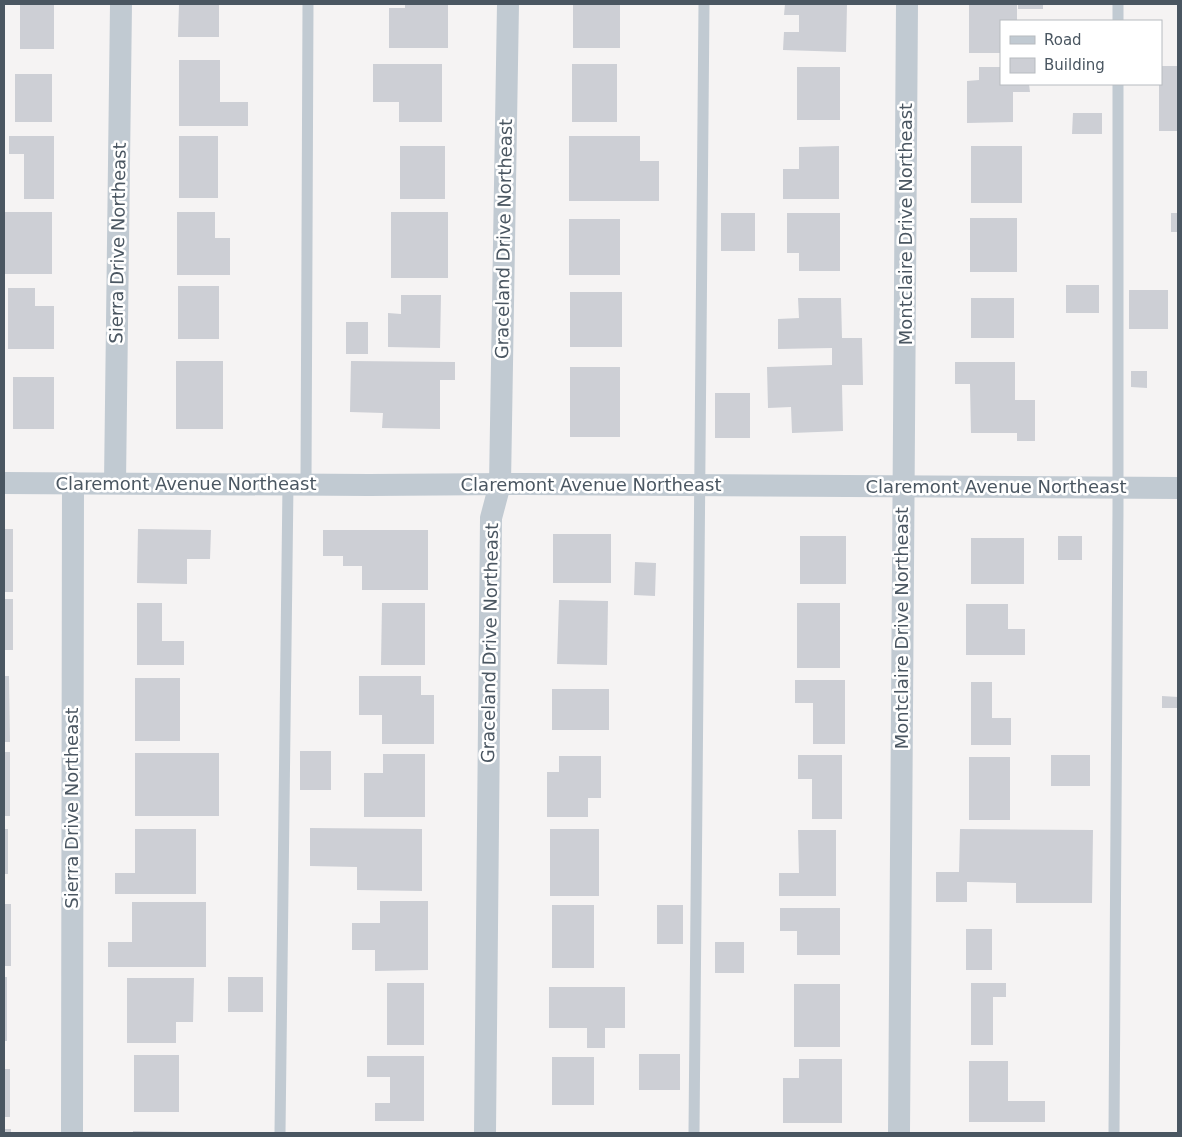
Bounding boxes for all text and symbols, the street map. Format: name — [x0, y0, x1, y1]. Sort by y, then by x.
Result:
legend — [1000, 20, 1162, 85]
text: Road — [1044, 31, 1082, 49]
text: Building — [1044, 56, 1105, 74]
street label: Montclaire Drive Northeast — [895, 103, 916, 345]
street label: Graceland Drive Northeast — [491, 119, 516, 359]
street label: Sierra Drive Northeast — [105, 142, 130, 344]
street label: Claremont Avenue Northeast — [56, 473, 316, 494]
street label: Claremont Avenue Northeast — [461, 474, 721, 495]
street label: Claremont Avenue Northeast — [866, 476, 1126, 497]
street label: Montclaire Drive Northeast — [891, 507, 912, 749]
street label: Graceland Drive Northeast — [477, 523, 502, 763]
street label: Sierra Drive Northeast — [61, 707, 82, 909]

